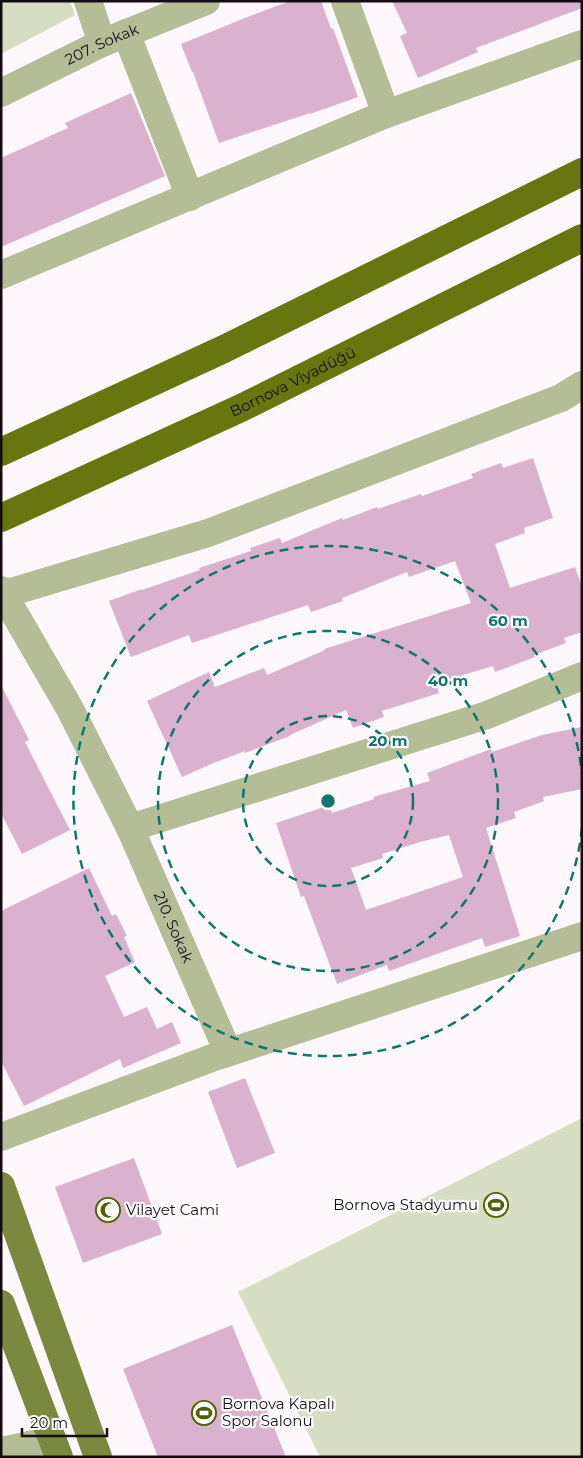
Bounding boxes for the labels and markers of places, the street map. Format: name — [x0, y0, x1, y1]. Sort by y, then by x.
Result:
centre of rings — [319, 792, 337, 810]
sports icon: Bornova Stadyumu — [483, 1192, 509, 1218]
place label: Bornova Stadyumu — [333, 1195, 478, 1214]
mosque icon: Vilayet Cami — [95, 1197, 121, 1223]
place label: Vilayet Cami — [126, 1200, 219, 1219]
place label: Bornova Kapalı Spor Salonu — [222, 1394, 335, 1430]
sports icon: Bornova Kapalı Spor Salonu — [191, 1400, 217, 1426]

